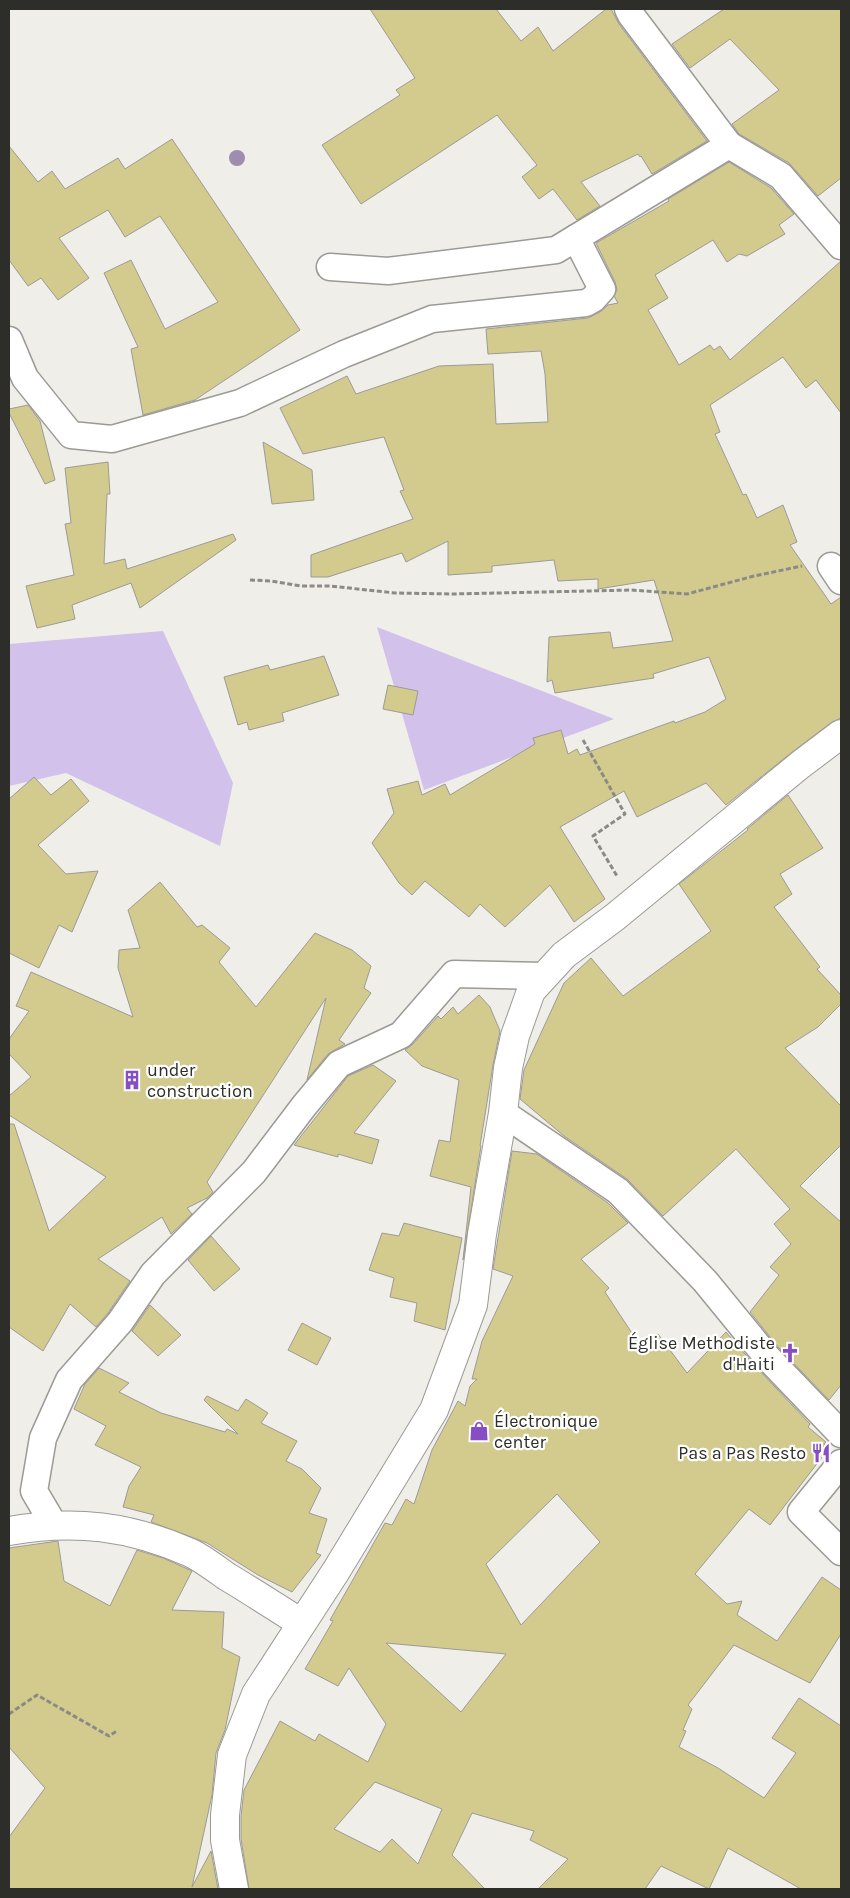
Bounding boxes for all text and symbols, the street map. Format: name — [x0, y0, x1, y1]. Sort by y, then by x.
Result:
place label: under construction — [147, 1059, 253, 1102]
building icon: under construction — [121, 1069, 143, 1091]
place label: Église Methodiste d'Haiti — [628, 1331, 775, 1375]
church icon: Église Methodiste d'Haiti — [779, 1342, 801, 1364]
place label: Électronique center — [494, 1409, 598, 1453]
shop icon: Électronique center — [468, 1420, 490, 1442]
place label: Pas a Pas Resto — [678, 1442, 806, 1464]
restaurant icon: Pas a Pas Resto — [810, 1442, 832, 1464]

